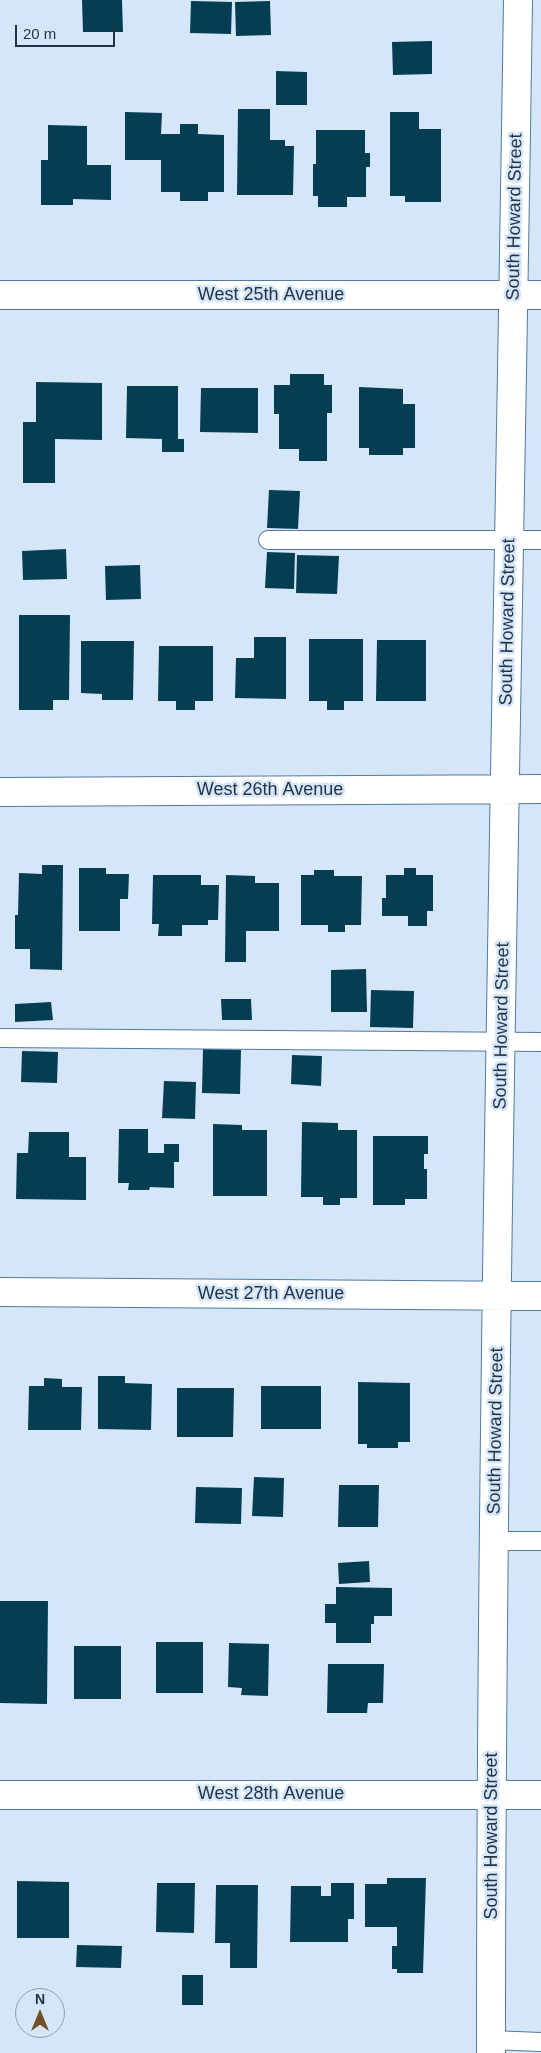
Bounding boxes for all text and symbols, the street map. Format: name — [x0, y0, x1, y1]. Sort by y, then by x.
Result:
scale bar — [18, 15, 118, 47]
text: 20 m — [23, 25, 56, 42]
street label: South Howard Street — [503, 133, 527, 301]
street label: West 25th Avenue — [198, 284, 344, 306]
street label: South Howard Street — [496, 538, 520, 706]
street label: West 26th Avenue — [197, 779, 343, 801]
street label: South Howard Street — [490, 942, 514, 1110]
street label: West 27th Avenue — [198, 1283, 344, 1305]
street label: South Howard Street — [484, 1347, 508, 1515]
street label: South Howard Street — [481, 1752, 503, 1920]
street label: West 28th Avenue — [198, 1783, 344, 1805]
north arrow — [15, 1988, 65, 2038]
text: N — [35, 1991, 45, 2007]

